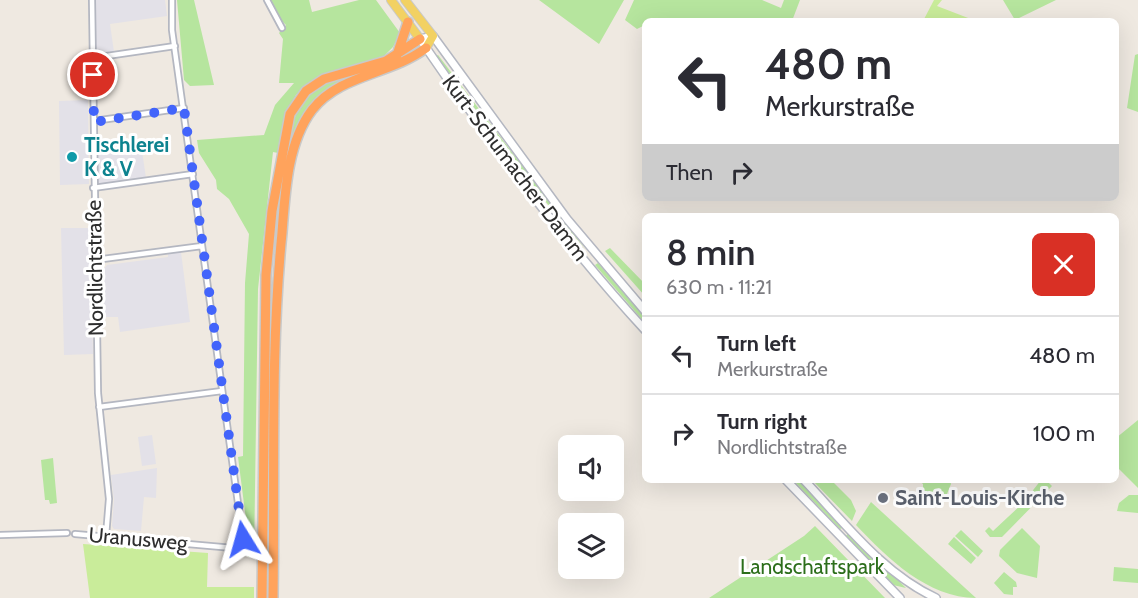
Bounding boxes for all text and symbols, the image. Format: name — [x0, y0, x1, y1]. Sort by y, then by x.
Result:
text: 480 m — [765, 38, 892, 90]
icon: left — [666, 42, 744, 120]
pin — [67, 49, 118, 100]
icon: arrive — [76, 58, 109, 91]
street label: Kurt-Schumacher-Damm — [437, 70, 593, 266]
text: Merkurstraße — [765, 90, 915, 123]
place label: Tischlerei K & V — [84, 132, 169, 181]
marker: Tischlerei K & V — [65, 150, 79, 164]
icon: right — [725, 156, 758, 189]
text: Then — [666, 159, 713, 186]
street label: Nordlichtstraße — [81, 199, 108, 336]
text: 8 min — [666, 230, 756, 274]
button: close — [1032, 233, 1095, 296]
text: 630 m · 11:21 — [666, 275, 772, 299]
text: Turn left — [717, 330, 796, 357]
icon: left — [666, 339, 699, 372]
text: 480 m — [1029, 342, 1095, 369]
text: Merkurstraße — [717, 357, 828, 381]
text: Turn right — [717, 408, 807, 435]
icon: right — [666, 417, 699, 450]
text: 100 m — [1033, 420, 1095, 447]
map controls — [558, 435, 624, 579]
button: sound — [558, 435, 624, 501]
text: Nordlichtstraße — [717, 435, 847, 459]
place label: Saint-Louis-Kirche — [895, 485, 1064, 510]
marker: Saint-Louis-Kirche — [876, 491, 890, 505]
position arrow — [211, 507, 275, 571]
button: layers — [558, 513, 624, 579]
street label: Uranusweg — [88, 522, 189, 555]
park label: Landschaftspark — [740, 554, 885, 579]

